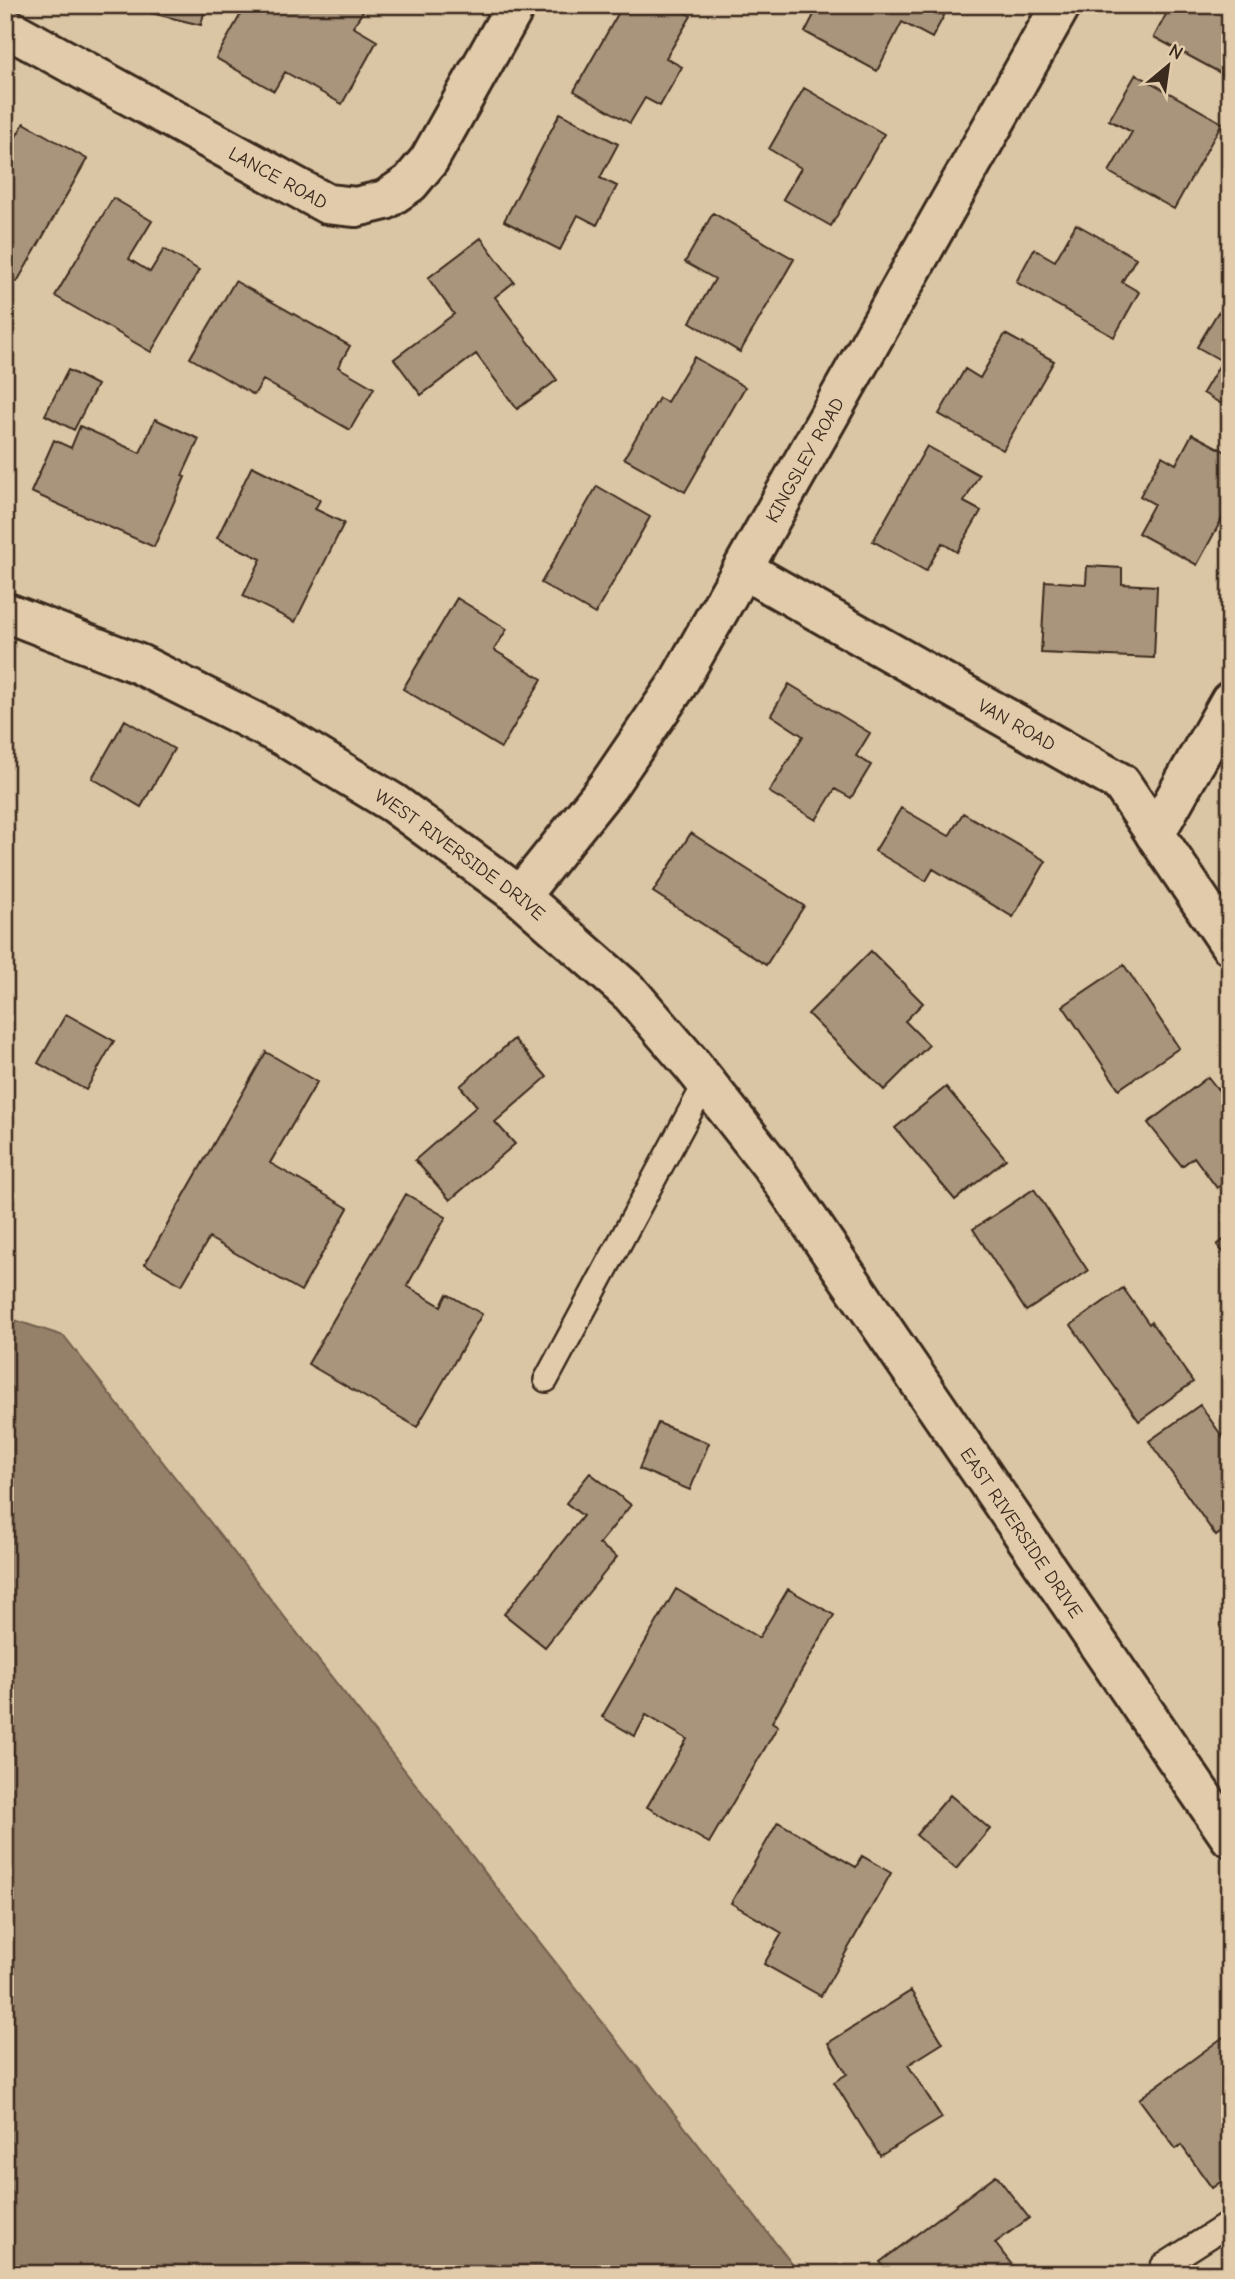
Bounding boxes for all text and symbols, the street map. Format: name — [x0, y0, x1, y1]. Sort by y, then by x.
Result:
north arrow — [1134, 32, 1204, 102]
text: N — [1165, 39, 1187, 65]
street label: LANCE ROAD — [225, 142, 331, 214]
street label: KINGSLEY ROAD — [761, 394, 849, 526]
street label: VAN ROAD — [974, 694, 1059, 756]
street label: WEST RIVERSIDE DRIVE — [371, 785, 549, 925]
street label: EAST RIVERSIDE DRIVE — [955, 1444, 1087, 1622]

